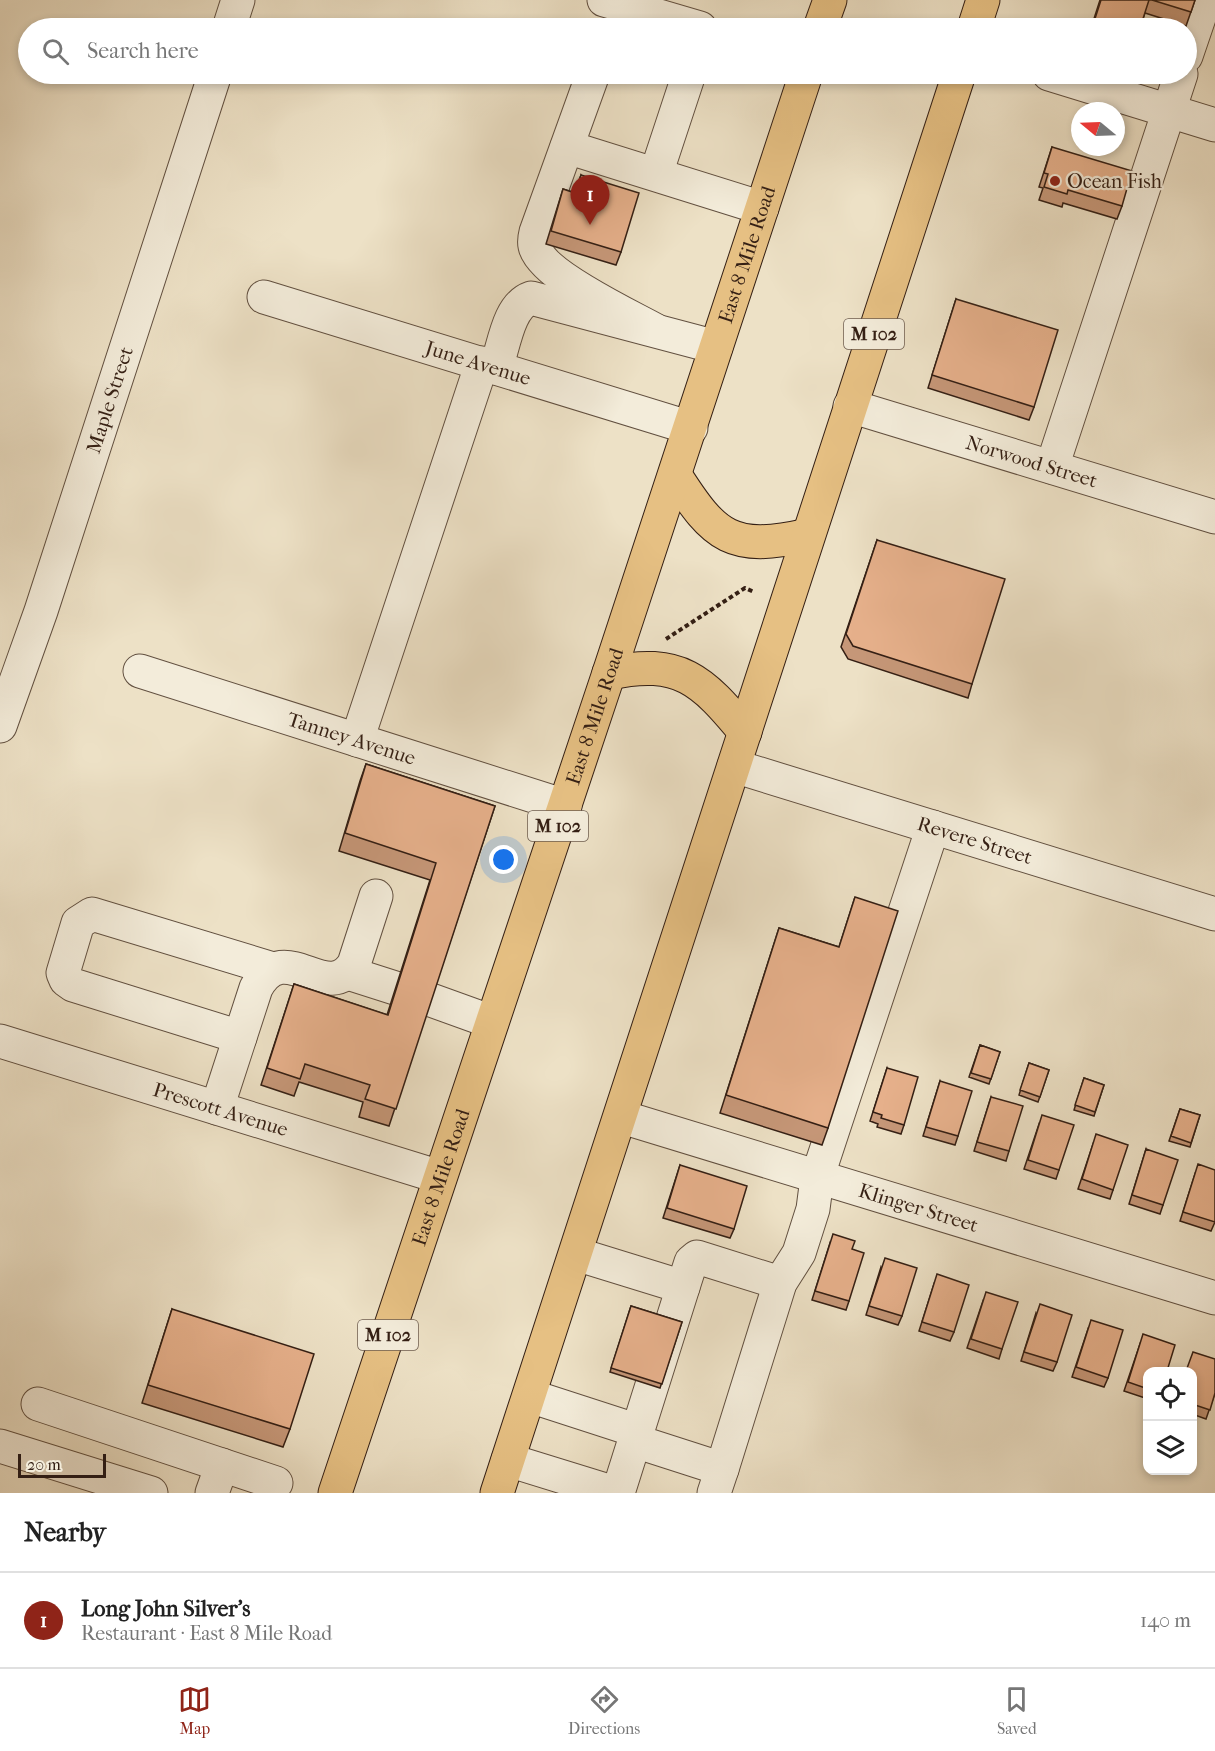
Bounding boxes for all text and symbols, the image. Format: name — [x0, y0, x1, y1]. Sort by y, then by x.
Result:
search box — [18, 18, 1197, 84]
icon: search — [39, 35, 72, 68]
text: Search here — [87, 38, 199, 64]
north arrow — [1071, 102, 1125, 156]
place label: Ocean Fish — [1067, 170, 1163, 193]
marker: Ocean Fish — [1048, 174, 1062, 188]
pin: 1 — [570, 176, 610, 225]
street label: East 8 Mile Road — [713, 182, 780, 326]
road number: M 102 — [844, 319, 904, 349]
street label: June Avenue — [421, 335, 534, 390]
street label: Maple Street — [81, 344, 137, 456]
street label: Norwood Street — [963, 430, 1100, 492]
street label: East 8 Mile Road — [561, 644, 628, 788]
street label: Tanney Avenue — [285, 707, 419, 769]
road number: M 102 — [528, 811, 588, 841]
street label: Revere Street — [915, 812, 1035, 869]
your location — [489, 845, 518, 874]
street label: Prescott Avenue — [151, 1078, 291, 1141]
street label: East 8 Mile Road — [407, 1105, 474, 1249]
street label: Klinger Street — [856, 1178, 981, 1237]
road number: M 102 — [358, 1320, 418, 1350]
map controls — [1143, 1367, 1197, 1475]
button: locate — [1143, 1367, 1197, 1421]
button: layers — [1143, 1421, 1197, 1475]
scale bar — [18, 1451, 106, 1478]
text: 20 m — [27, 1455, 61, 1474]
text: Nearby — [24, 1517, 106, 1548]
text: Long John Silver's — [81, 1596, 250, 1622]
text: 1 — [40, 1609, 47, 1632]
text: 140 m — [1140, 1609, 1191, 1632]
text: Restaurant · East 8 Mile Road — [81, 1622, 332, 1645]
tab: Map — [178, 1683, 211, 1738]
tab: Directions — [568, 1683, 640, 1738]
tab: Saved — [997, 1683, 1037, 1738]

